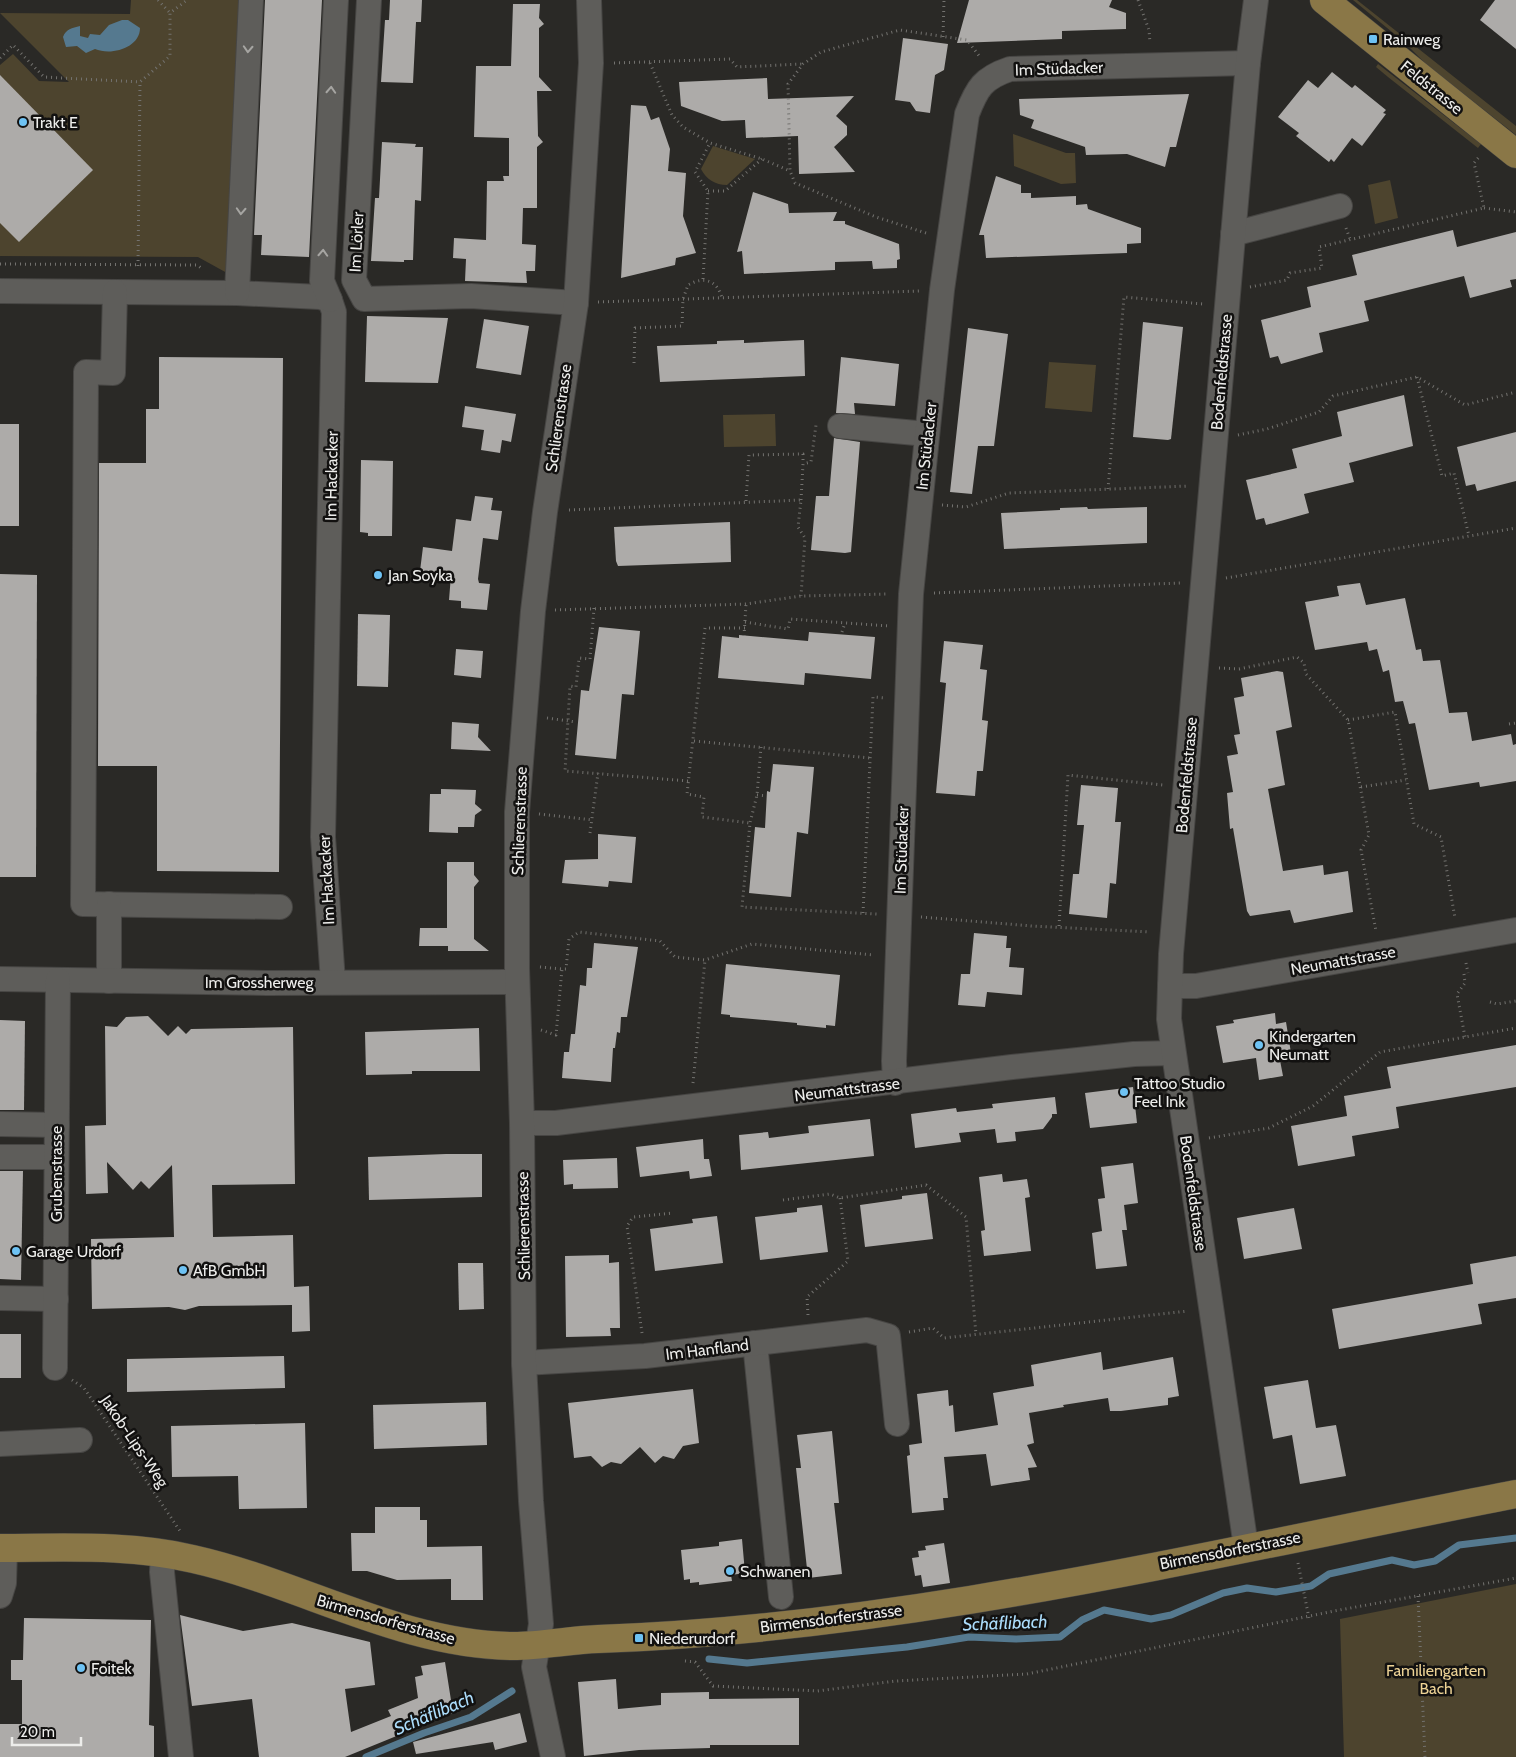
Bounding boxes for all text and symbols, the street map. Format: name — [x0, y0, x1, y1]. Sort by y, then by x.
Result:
place label: Rainweg — [1383, 30, 1441, 49]
marker: Rainweg — [1367, 33, 1379, 45]
one-way arrow — [243, 45, 254, 53]
street label: Im Stüdacker — [1015, 57, 1104, 80]
street label: Feldstrasse — [1397, 57, 1467, 118]
one-way arrow — [326, 86, 337, 94]
place label: Trakt E — [33, 113, 78, 132]
marker: Trakt E — [17, 116, 29, 128]
one-way arrow — [235, 207, 246, 215]
street label: Im Lörler — [345, 211, 368, 273]
one-way arrow — [318, 249, 329, 257]
street label: Bodenfeldstrasse — [1207, 313, 1236, 431]
street label: Schlierenstrasse — [542, 363, 575, 473]
street label: Im Stüdacker — [912, 400, 941, 491]
street label: Im Hackacker — [321, 430, 342, 521]
place label: Jan Soyka — [387, 566, 453, 585]
marker: Jan Soyka — [372, 569, 384, 581]
street label: Bodenfeldstrasse — [1172, 716, 1201, 834]
street label: Schlierenstrasse — [508, 766, 531, 876]
street label: Im Stüdacker — [890, 805, 913, 894]
street label: Im Hackacker — [315, 834, 338, 925]
street label: Neumattstrasse — [1289, 942, 1397, 979]
street label: Im Grossherweg — [205, 973, 314, 992]
place label: Kindergarten Neumatt — [1269, 1027, 1356, 1064]
marker: Kindergarten Neumatt — [1253, 1039, 1265, 1051]
street label: Neumattstrasse — [793, 1074, 901, 1105]
place label: Tattoo Studio Feel Ink — [1134, 1074, 1225, 1111]
marker: Tattoo Studio Feel Ink — [1118, 1086, 1130, 1098]
street label: Grubenstrasse — [47, 1126, 66, 1222]
street label: Bodenfeldstrasse — [1176, 1134, 1211, 1252]
street label: Schlierenstrasse — [513, 1171, 534, 1281]
place label: Garage Urdorf — [26, 1242, 122, 1261]
marker: Garage Urdorf — [10, 1245, 22, 1257]
place label: AfB GmbH — [193, 1261, 265, 1280]
marker: AfB GmbH — [177, 1264, 189, 1276]
street label: Im Hanfland — [664, 1335, 750, 1364]
street label: Jakob-Lips-Weg — [96, 1391, 173, 1492]
street label: Birmensdorferstrasse — [1158, 1528, 1302, 1573]
place label: Schwanen — [740, 1562, 811, 1581]
marker: Schwanen — [724, 1565, 736, 1577]
street label: Birmensdorferstrasse — [315, 1591, 457, 1648]
street label: Birmensdorferstrasse — [759, 1600, 903, 1637]
water label: Schäflibach — [962, 1611, 1048, 1635]
place label: Niederurdorf — [649, 1629, 736, 1648]
marker: Niederurdorf — [633, 1632, 645, 1644]
place label: Foitek — [91, 1659, 132, 1678]
park label: Familiengarten Bach — [1386, 1661, 1486, 1698]
marker: Foitek — [75, 1662, 87, 1674]
water label: Schäflibach — [391, 1686, 477, 1740]
scale bar — [12, 1714, 81, 1746]
text: 20 m — [20, 1723, 55, 1741]

